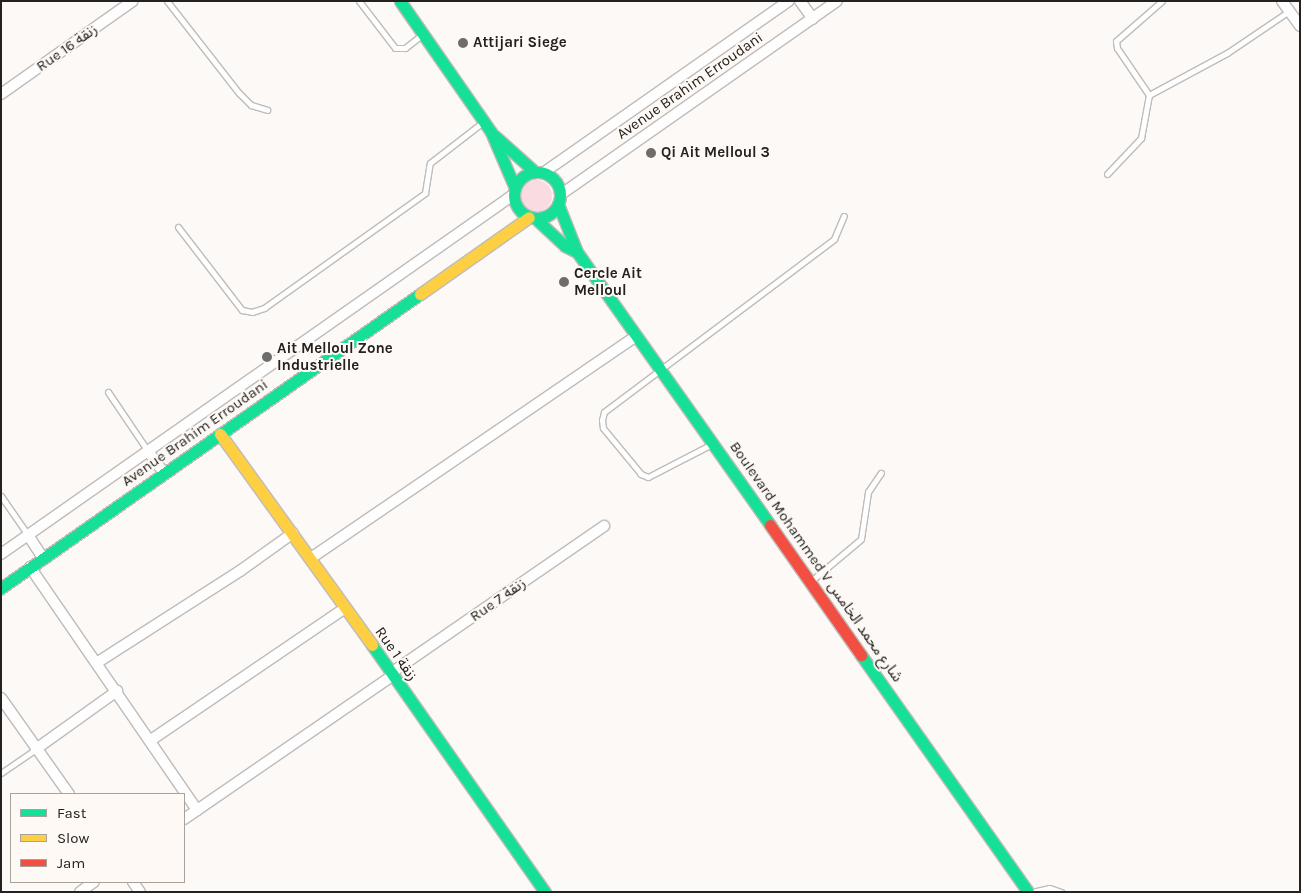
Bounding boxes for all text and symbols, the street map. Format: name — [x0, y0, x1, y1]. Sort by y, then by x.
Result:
street label: Rue 16 زنقة — [33, 20, 101, 76]
street label: Avenue Brahim Erroudani — [613, 29, 767, 143]
place label: Attijari Siege — [473, 34, 567, 52]
marker: Attijari Siege — [457, 37, 469, 49]
place label: Qi Ait Melloul 3 — [661, 144, 770, 162]
marker: Qi Ait Melloul 3 — [645, 147, 657, 159]
place label: Cercle Ait Melloul — [574, 264, 642, 299]
marker: Cercle Ait Melloul — [558, 276, 570, 288]
place label: Ait Melloul Zone Industrielle — [277, 339, 393, 374]
marker: Ait Melloul Zone Industrielle — [261, 351, 273, 363]
street label: Avenue Brahim Erroudani — [118, 376, 272, 490]
street label: Boulevard Mohammed V شارع محمد الخامس — [726, 438, 906, 686]
street label: Rue 7 زنقة — [467, 574, 529, 626]
street label: Rue 1 زنقة — [371, 624, 421, 684]
legend — [10, 793, 185, 883]
text: Fast — [57, 804, 86, 822]
text: Slow — [57, 829, 89, 847]
text: Jam — [57, 854, 85, 872]

